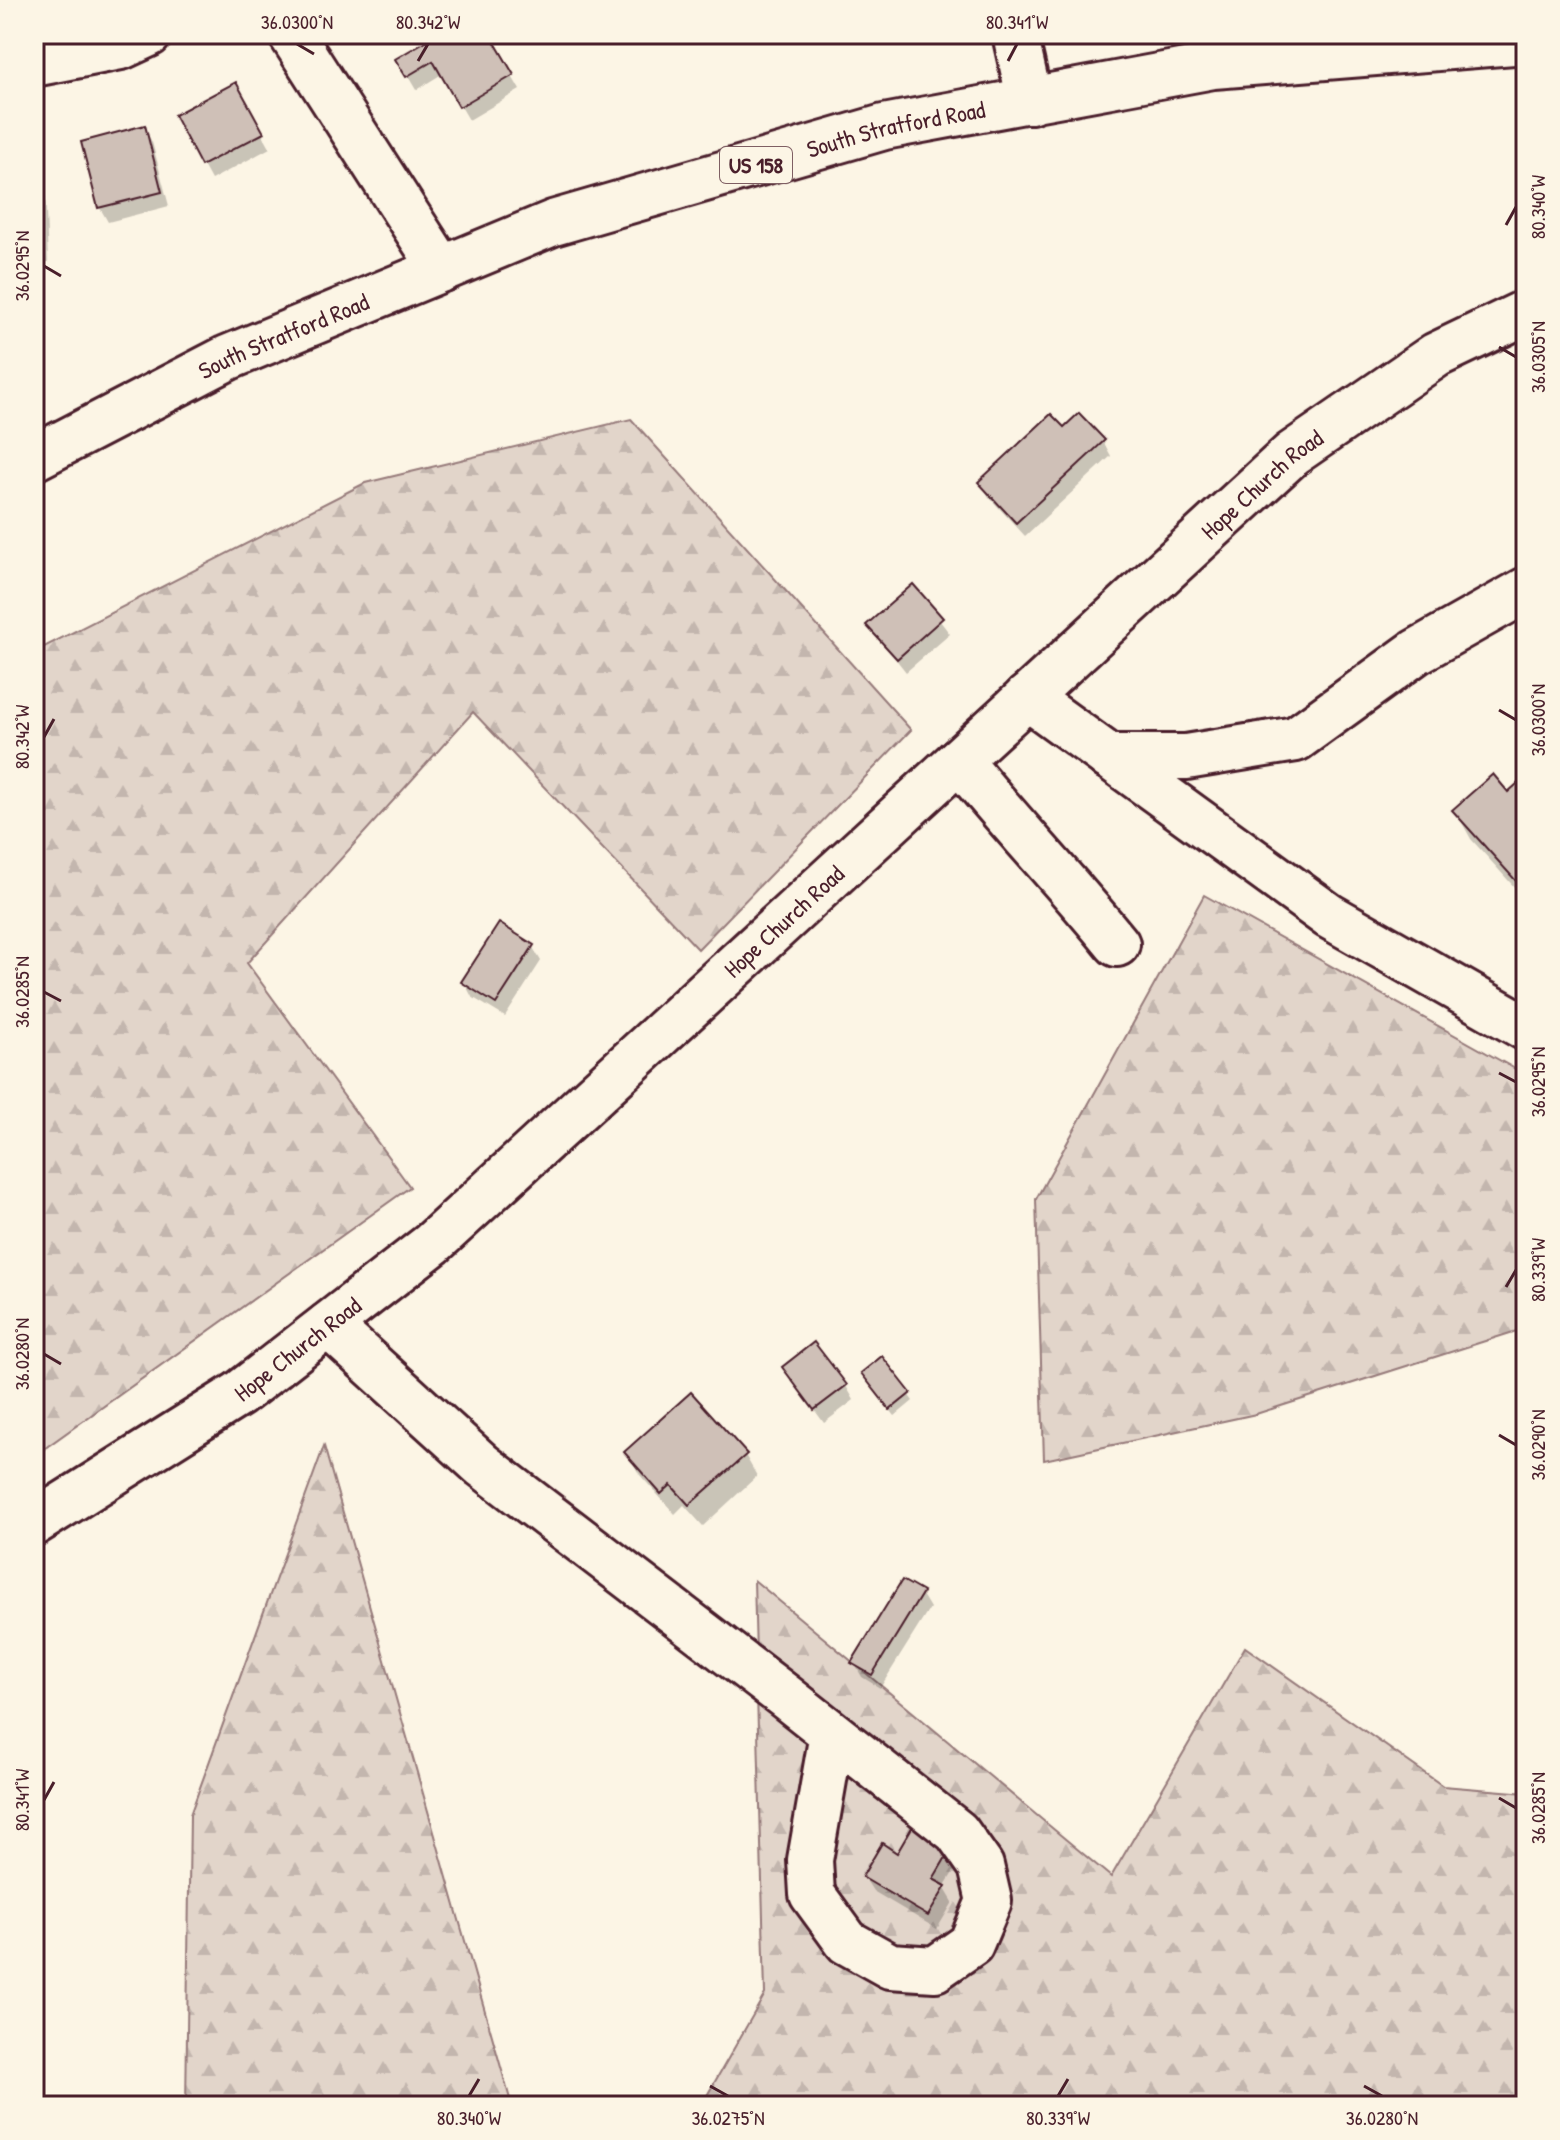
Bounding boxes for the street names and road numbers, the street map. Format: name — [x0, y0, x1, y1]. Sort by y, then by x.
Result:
street label: South Stratford Road — [803, 93, 988, 165]
road number: US 158 — [720, 147, 792, 183]
street label: South Stratford Road — [193, 285, 373, 386]
street label: Hope Church Road — [1194, 422, 1329, 546]
street label: Hope Church Road — [716, 858, 851, 985]
street label: Hope Church Road — [227, 1289, 367, 1408]

